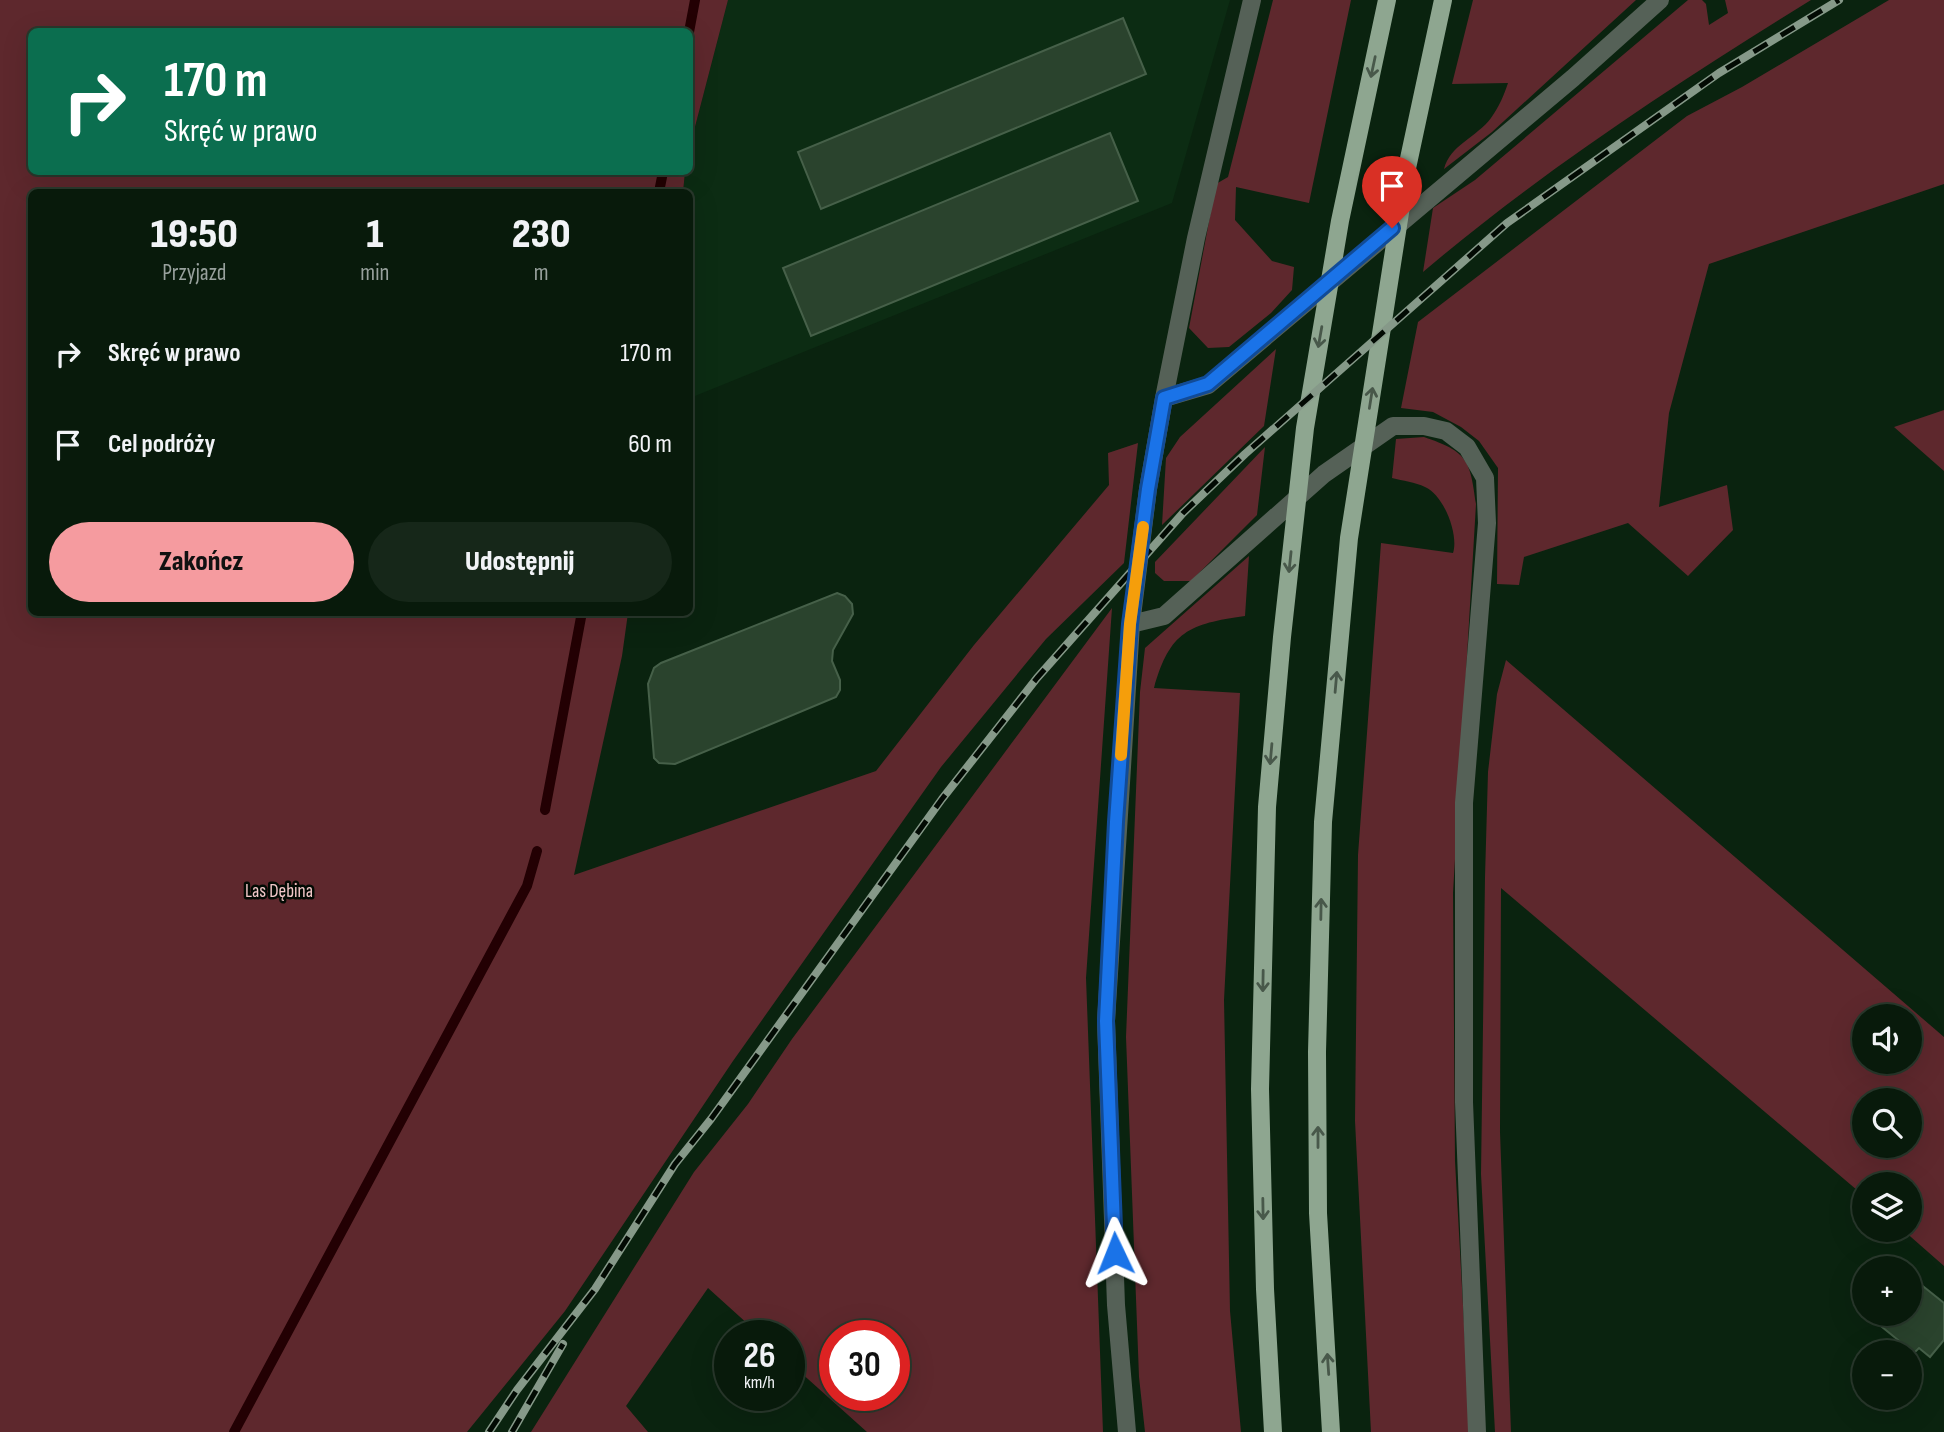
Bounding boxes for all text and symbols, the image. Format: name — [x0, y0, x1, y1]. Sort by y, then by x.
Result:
text: 170 m — [164, 52, 268, 111]
one-way arrow — [1365, 55, 1379, 78]
icon: right — [49, 56, 140, 147]
text: Skręć w prawo — [164, 112, 318, 151]
pin — [1362, 156, 1422, 228]
icon: arrive — [1373, 167, 1411, 205]
text: 19:50 — [150, 209, 238, 260]
text: 1 — [366, 209, 383, 260]
text: 230 — [512, 209, 571, 260]
text: Przyjazd — [162, 259, 226, 287]
text: min — [360, 259, 389, 287]
text: m — [534, 259, 549, 287]
one-way arrow — [1313, 325, 1326, 348]
icon: right — [49, 335, 87, 373]
text: Skręć w prawo — [108, 338, 241, 369]
text: 170 m — [620, 338, 672, 369]
one-way arrow — [1365, 387, 1378, 410]
icon: arrive — [49, 426, 87, 464]
text: Cel podróży — [108, 429, 215, 460]
text: 60 m — [628, 429, 672, 460]
button: Zakończ — [49, 522, 354, 602]
button: Udostępnij — [368, 522, 672, 602]
one-way arrow — [1283, 550, 1296, 573]
one-way arrow — [1330, 672, 1343, 694]
one-way arrow — [1264, 742, 1277, 765]
park label: Las Dębina — [245, 880, 313, 903]
one-way arrow — [1314, 898, 1327, 921]
one-way arrow — [1256, 969, 1269, 992]
map controls — [1852, 1004, 1922, 1410]
button: sound — [1852, 1004, 1922, 1074]
button: search — [1852, 1088, 1922, 1158]
one-way arrow — [1311, 1125, 1325, 1148]
button: layers — [1852, 1172, 1922, 1242]
one-way arrow — [1256, 1197, 1270, 1220]
position arrow — [1078, 1216, 1152, 1290]
button: + — [1852, 1256, 1922, 1326]
speed limit sign: 30 — [819, 1320, 910, 1411]
text: 26 — [744, 1335, 775, 1378]
button: − — [1852, 1340, 1922, 1410]
one-way arrow — [1322, 1353, 1335, 1376]
text: km/h — [744, 1372, 775, 1393]

